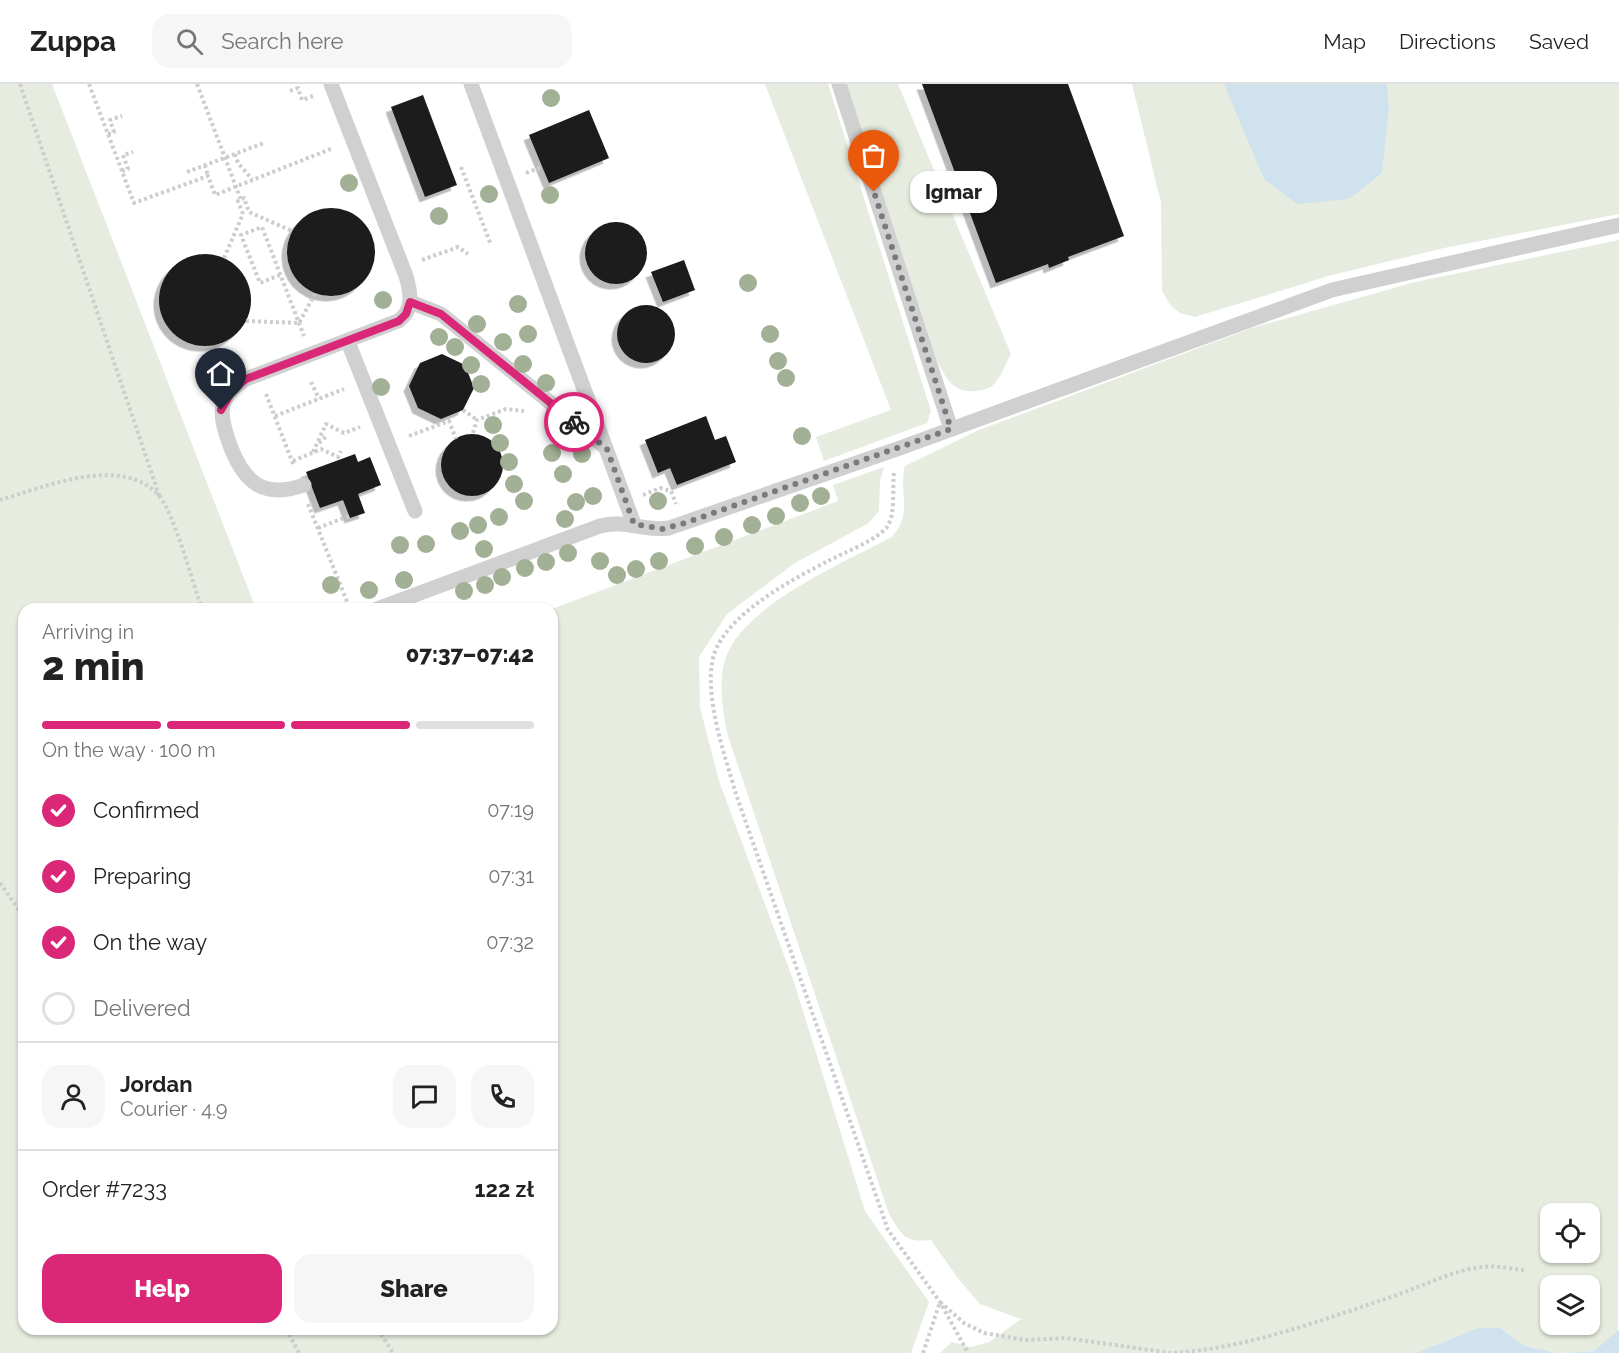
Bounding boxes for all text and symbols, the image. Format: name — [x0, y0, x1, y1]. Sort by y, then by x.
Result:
search box — [152, 14, 572, 68]
text: Zuppa — [30, 25, 116, 58]
icon: search — [173, 25, 206, 58]
text: Search here — [221, 28, 343, 54]
text: Map — [1323, 29, 1366, 54]
text: Directions — [1399, 29, 1496, 54]
text: Saved — [1529, 29, 1589, 54]
pin — [848, 130, 899, 192]
icon: bag — [857, 139, 890, 172]
callout: Igmar — [910, 171, 997, 213]
text: Igmar — [925, 180, 982, 204]
pin — [195, 348, 246, 410]
icon: home — [204, 357, 237, 390]
courier — [544, 392, 604, 452]
icon: bike — [558, 406, 591, 439]
text: Arriving in — [42, 620, 134, 644]
text: 07:37–07:42 — [406, 641, 534, 667]
text: 2 min — [42, 643, 145, 689]
text: On the way · 100 m — [42, 738, 216, 762]
icon: check — [42, 794, 75, 827]
text: Confirmed — [93, 797, 200, 823]
text: 07:19 — [487, 798, 534, 822]
icon: check — [42, 860, 75, 893]
text: Preparing — [93, 863, 191, 889]
text: 07:31 — [488, 864, 534, 888]
icon: check — [42, 926, 75, 959]
text: On the way — [93, 929, 207, 955]
text: 07:32 — [486, 930, 534, 954]
text: Delivered — [93, 995, 191, 1021]
button: person — [42, 1065, 105, 1128]
button: chat — [393, 1065, 456, 1128]
button: phone — [471, 1065, 534, 1128]
text: Jordan — [120, 1071, 192, 1097]
text: Courier · 4.9 — [120, 1097, 228, 1121]
text: Order #7233 — [42, 1176, 167, 1202]
text: 122 zł — [475, 1176, 534, 1202]
map controls — [1540, 1203, 1600, 1335]
button: locate — [1540, 1203, 1600, 1263]
button: Help — [42, 1254, 282, 1323]
button: Share — [294, 1254, 534, 1323]
button: layers — [1540, 1275, 1600, 1335]

